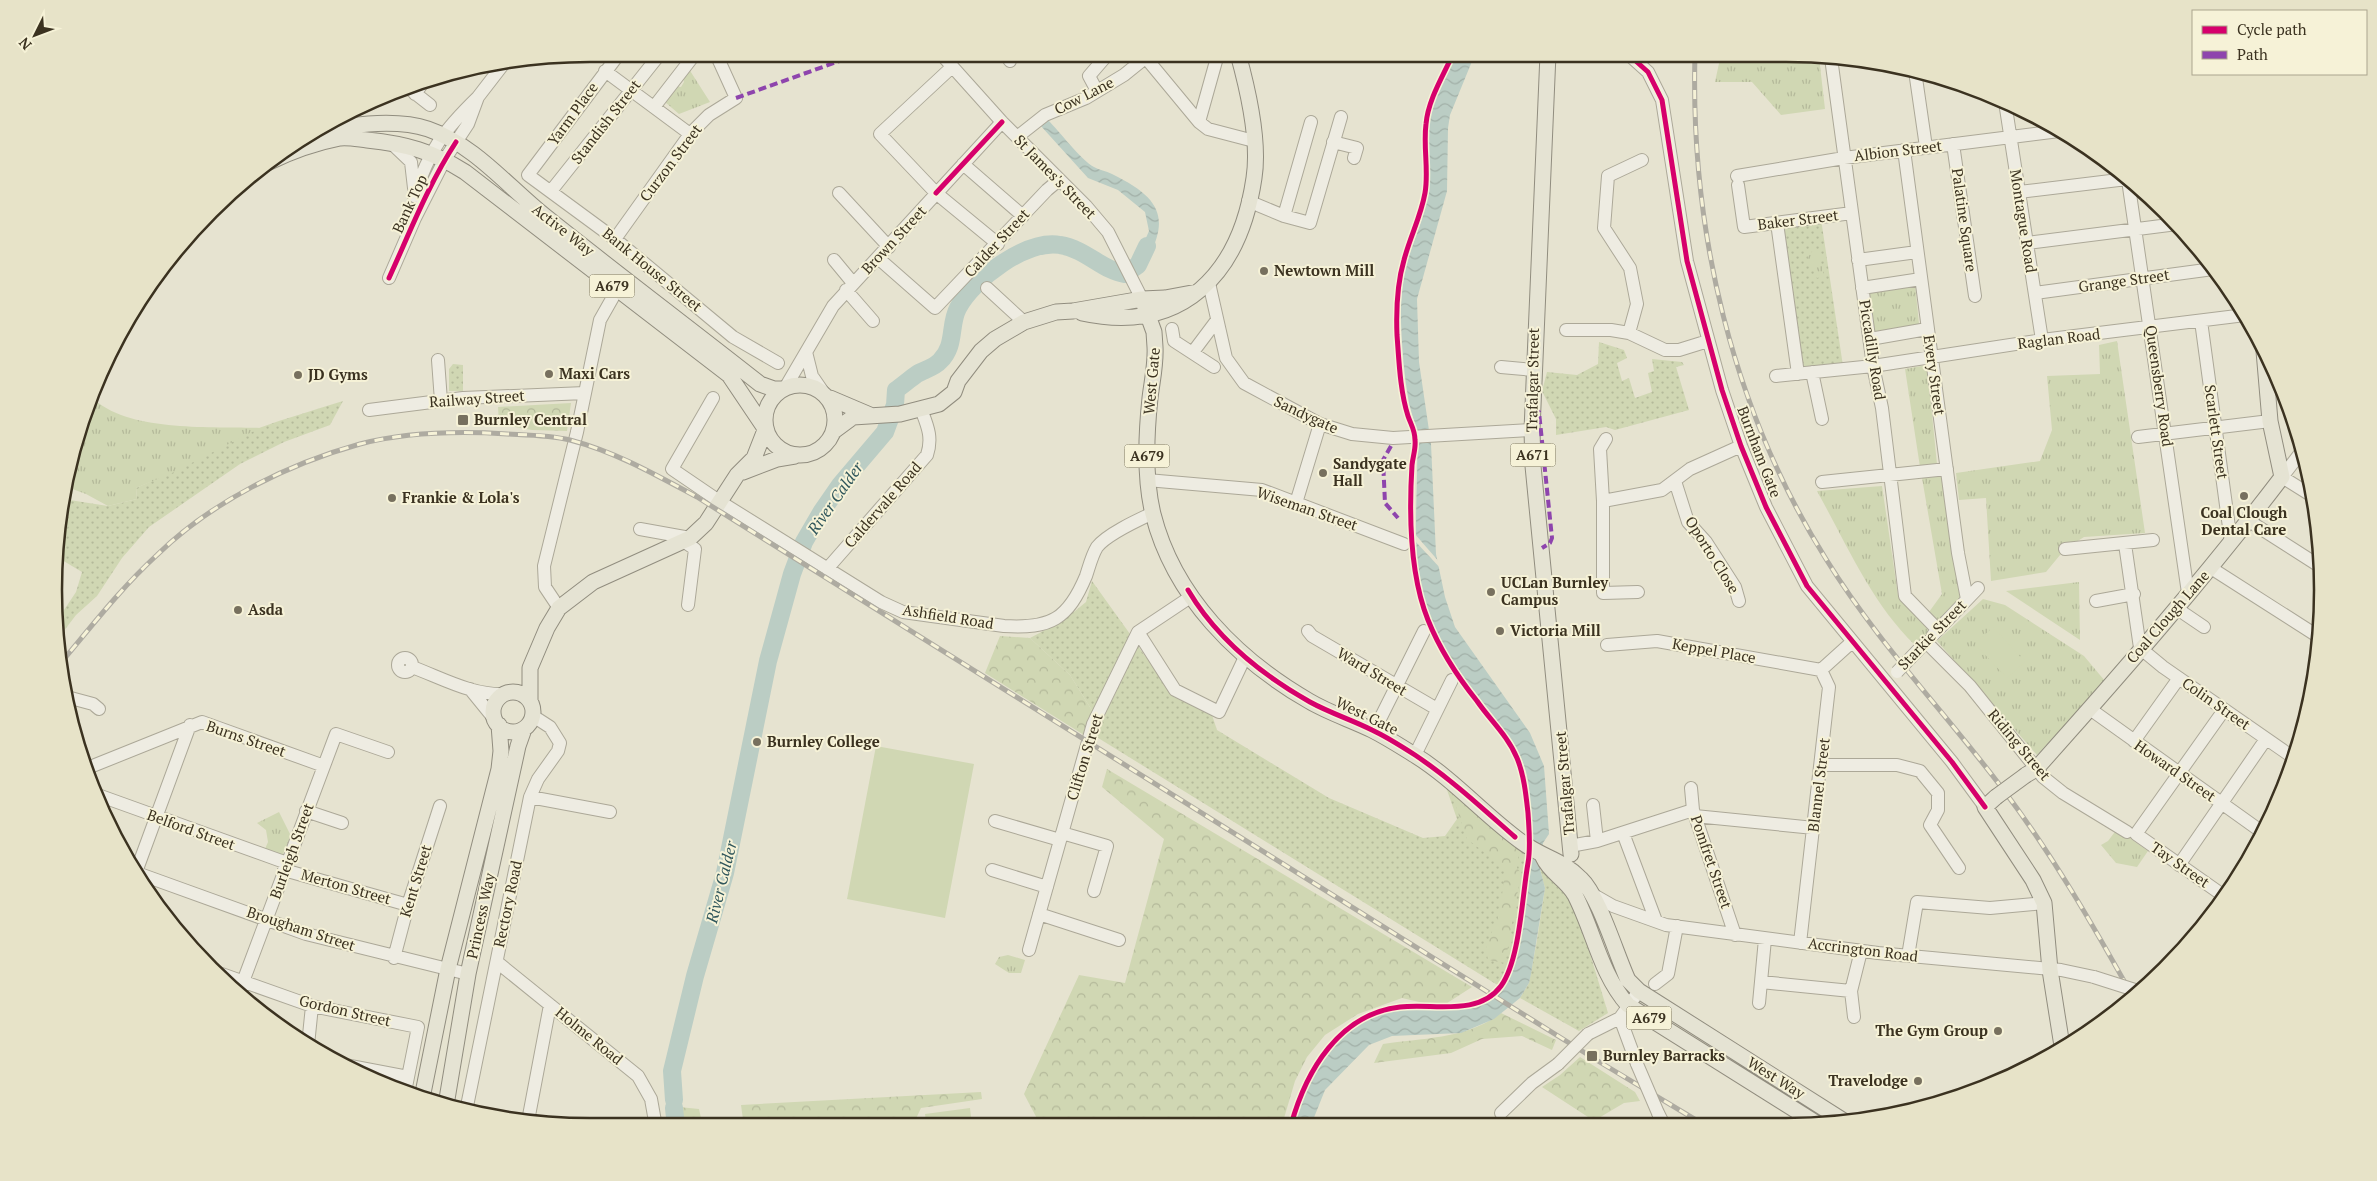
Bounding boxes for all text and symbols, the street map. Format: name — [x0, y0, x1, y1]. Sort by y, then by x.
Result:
north arrow — [10, 10, 60, 60]
legend — [2192, 10, 2367, 75]
text: Cycle path — [2237, 19, 2307, 39]
text: N — [14, 33, 36, 54]
text: Path — [2237, 44, 2268, 64]
street label: Cow Lane — [1050, 72, 1117, 119]
street label: Standish Street — [566, 75, 645, 168]
street label: Yarm Place — [542, 78, 602, 149]
street label: Curzon Street — [635, 119, 706, 205]
street label: St James's Street — [1010, 130, 1101, 223]
street label: Albion Street — [1853, 135, 1943, 165]
street label: Palatine Square — [1948, 167, 1982, 273]
street label: Montague Road — [2006, 168, 2042, 274]
street label: Bank Top — [387, 171, 431, 236]
street label: Active Way — [529, 199, 599, 260]
street label: Brown Street — [856, 201, 930, 278]
street label: Calder Street — [959, 203, 1034, 281]
street label: Baker Street — [1756, 204, 1840, 234]
street label: Bank House Street — [599, 223, 707, 316]
place label: Newtown Mill — [1274, 260, 1374, 280]
street label: Grange Street — [2077, 264, 2171, 296]
marker: Newtown Mill — [1258, 265, 1270, 277]
road number: A679 — [590, 274, 634, 298]
street label: Piccadilly Road — [1855, 298, 1891, 401]
street label: Raglan Road — [2016, 323, 2101, 353]
street label: Queensberry Road — [2142, 324, 2178, 448]
street label: Trafalgar Street — [1521, 327, 1543, 432]
street label: Every Street — [1919, 333, 1951, 417]
street label: West Gate — [1138, 347, 1164, 415]
place label: Maxi Cars — [559, 363, 630, 383]
place label: JD Gyms — [308, 364, 368, 384]
marker: Maxi Cars — [543, 368, 555, 380]
marker: JD Gyms — [292, 369, 304, 381]
street label: Scarlett Street — [2200, 383, 2234, 481]
street label: Railway Street — [428, 385, 526, 411]
street label: Sandygate — [1271, 391, 1342, 438]
street label: Burnham Gate — [1733, 403, 1787, 500]
place label: Burnley Central — [474, 409, 587, 429]
marker: Burnley Central — [456, 413, 470, 427]
road number: A679 — [1124, 444, 1170, 468]
road number: A671 — [1510, 444, 1556, 466]
place label: Sandygate Hall — [1333, 453, 1407, 490]
water label: River Calder — [801, 457, 868, 539]
street label: Caldervale Road — [839, 457, 925, 552]
marker: Sandygate Hall — [1317, 467, 1329, 479]
street label: Wiseman Street — [1254, 481, 1361, 535]
place label: Frankie & Lola's — [402, 487, 520, 507]
marker: Coal Clough Dental Care — [2238, 490, 2250, 502]
marker: Frankie & Lola's — [386, 492, 398, 504]
place label: Coal Clough Dental Care — [2201, 502, 2288, 539]
street label: Oporto Close — [1681, 512, 1745, 597]
street label: Coal Clough Lane — [2121, 566, 2213, 667]
place label: UCLan Burnley Campus — [1501, 572, 1609, 609]
marker: UCLan Burnley Campus — [1485, 586, 1497, 598]
street label: Starkie Street — [1893, 595, 1970, 674]
place label: Asda — [248, 599, 284, 619]
street label: Ashfield Road — [901, 599, 995, 633]
marker: Asda — [232, 604, 244, 616]
place label: Victoria Mill — [1510, 620, 1601, 640]
marker: Victoria Mill — [1494, 625, 1506, 637]
street label: Keppel Place — [1671, 633, 1758, 667]
street label: Ward Street — [1334, 642, 1412, 700]
street label: Colin Street — [2178, 672, 2255, 734]
street label: West Gate — [1333, 691, 1402, 739]
street label: Riding Street — [1984, 704, 2056, 785]
street label: Clifton Street — [1061, 710, 1107, 803]
street label: Burns Street — [204, 715, 289, 761]
street label: Trafalgar Street — [1549, 730, 1579, 836]
place label: Burnley College — [767, 731, 880, 751]
street label: Howard Street — [2131, 735, 2221, 806]
marker: Burnley College — [751, 736, 763, 748]
street label: Blannel Street — [1802, 736, 1834, 833]
street label: Burleigh Street — [264, 800, 318, 901]
street label: Belford Street — [145, 804, 238, 854]
street label: Pomfret Street — [1687, 812, 1737, 911]
street label: Tay Street — [2147, 837, 2214, 892]
water label: River Calder — [700, 838, 742, 926]
street label: Kent Street — [395, 842, 436, 919]
street label: Rectory Road — [488, 858, 526, 949]
street label: Merton Street — [299, 864, 394, 909]
street label: Princess Way — [461, 871, 499, 961]
street label: Brougham Street — [245, 901, 358, 955]
street label: Accrington Road — [1807, 932, 1919, 966]
street label: Gordon Street — [297, 990, 393, 1030]
street label: Holme Road — [552, 1002, 628, 1069]
road number: A679 — [1626, 1006, 1672, 1030]
place label: The Gym Group — [1875, 1020, 1988, 1040]
marker: The Gym Group — [1992, 1025, 2004, 1037]
place label: Burnley Barracks — [1603, 1045, 1725, 1065]
marker: Burnley Barracks — [1585, 1049, 1599, 1063]
street label: West Way — [1744, 1052, 1810, 1103]
place label: Travelodge — [1828, 1070, 1908, 1090]
marker: Travelodge — [1912, 1075, 1924, 1087]

